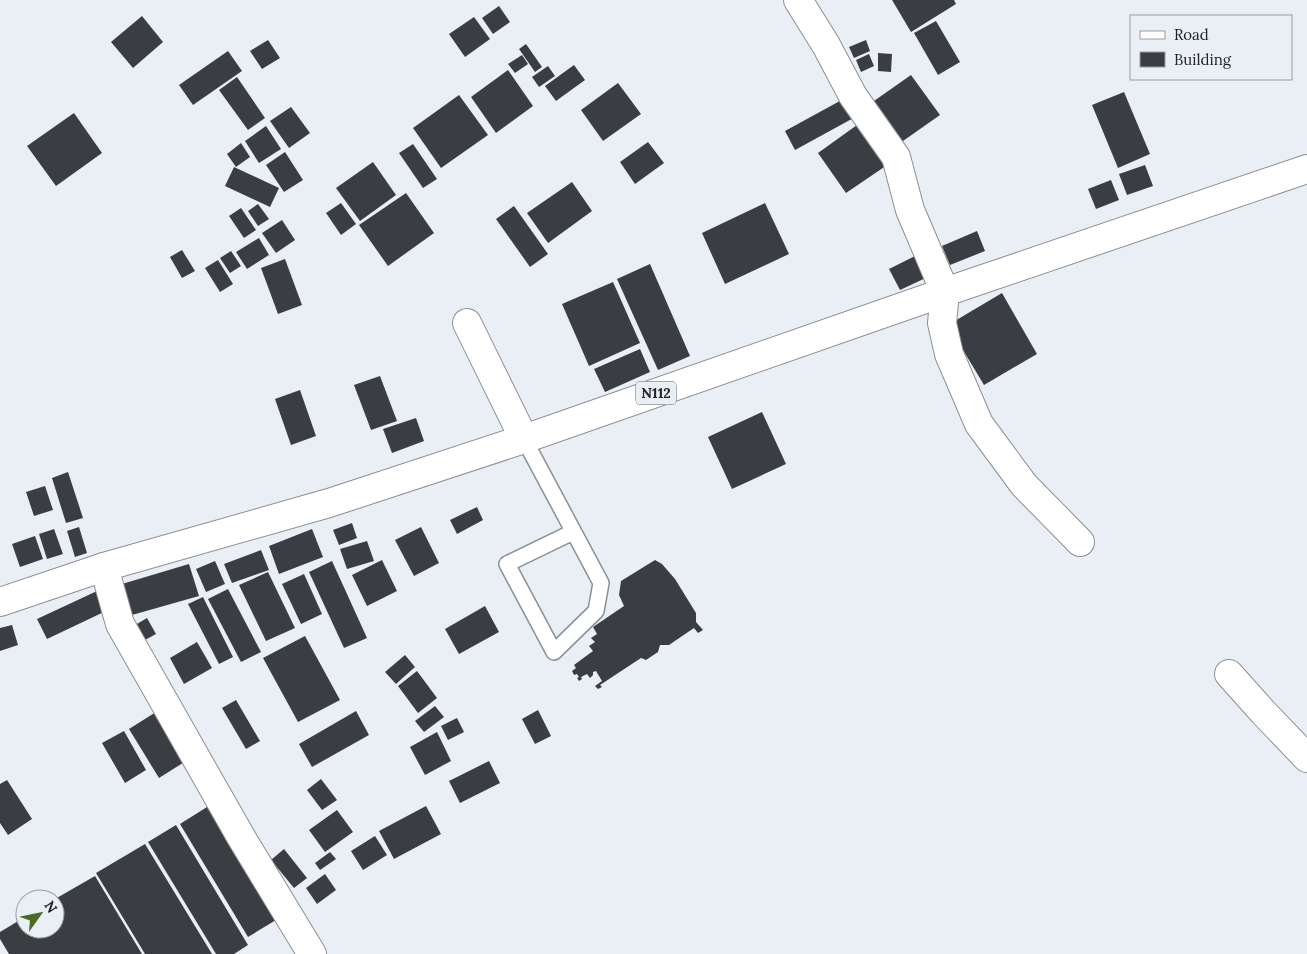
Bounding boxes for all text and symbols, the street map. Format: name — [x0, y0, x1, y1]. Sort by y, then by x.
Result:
legend — [1130, 15, 1292, 80]
text: Road — [1174, 25, 1209, 44]
text: Building — [1174, 50, 1232, 69]
road number: N112 — [636, 382, 676, 404]
north arrow — [15, 889, 65, 939]
text: N — [40, 897, 61, 917]

